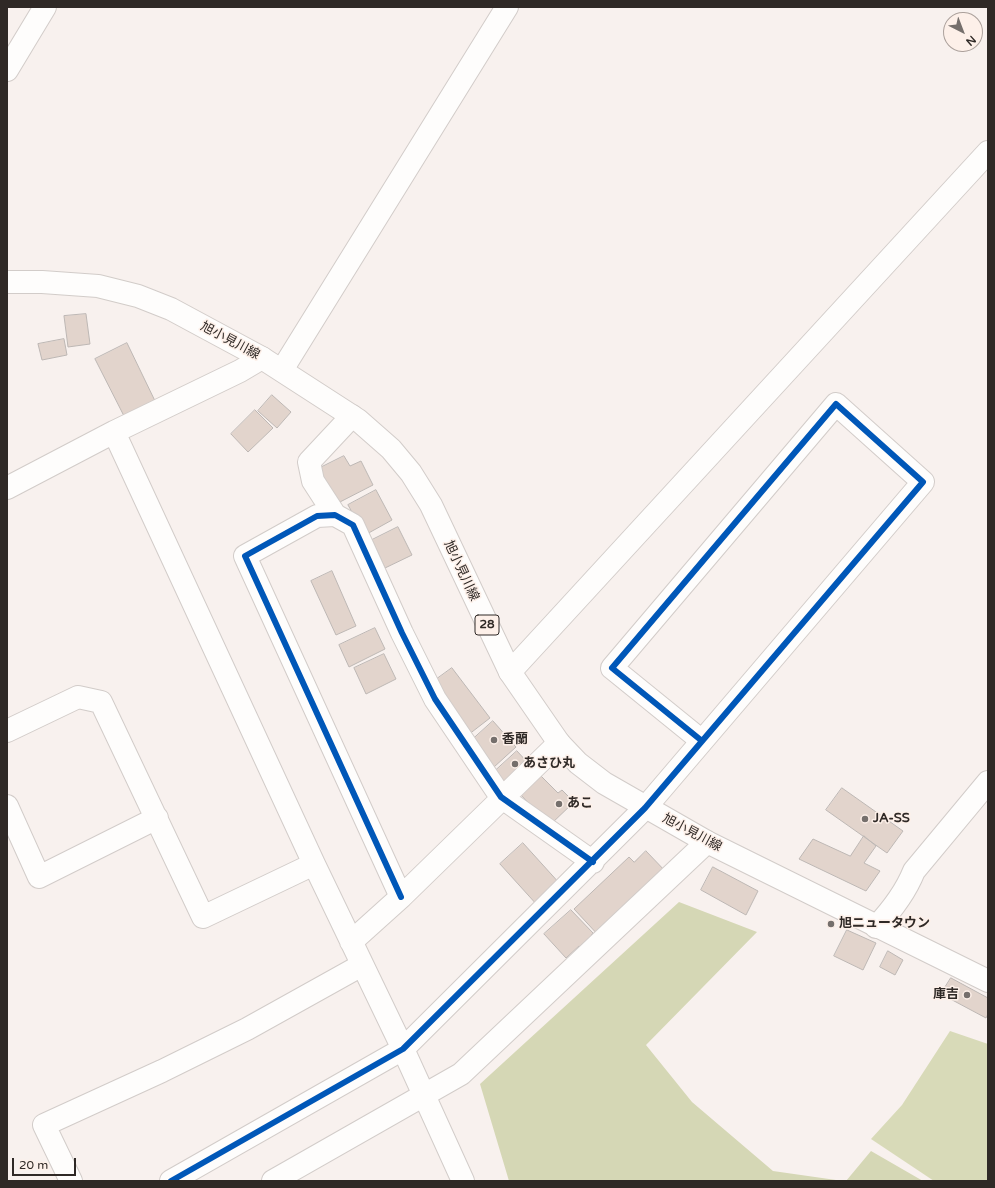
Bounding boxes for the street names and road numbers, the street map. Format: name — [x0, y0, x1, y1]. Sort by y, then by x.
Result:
street label: 旭小見川線 — [198, 319, 262, 363]
street label: 旭小見川線 — [440, 538, 482, 604]
road number: 28 — [475, 615, 499, 635]
street label: 旭小見川線 — [660, 811, 724, 855]

